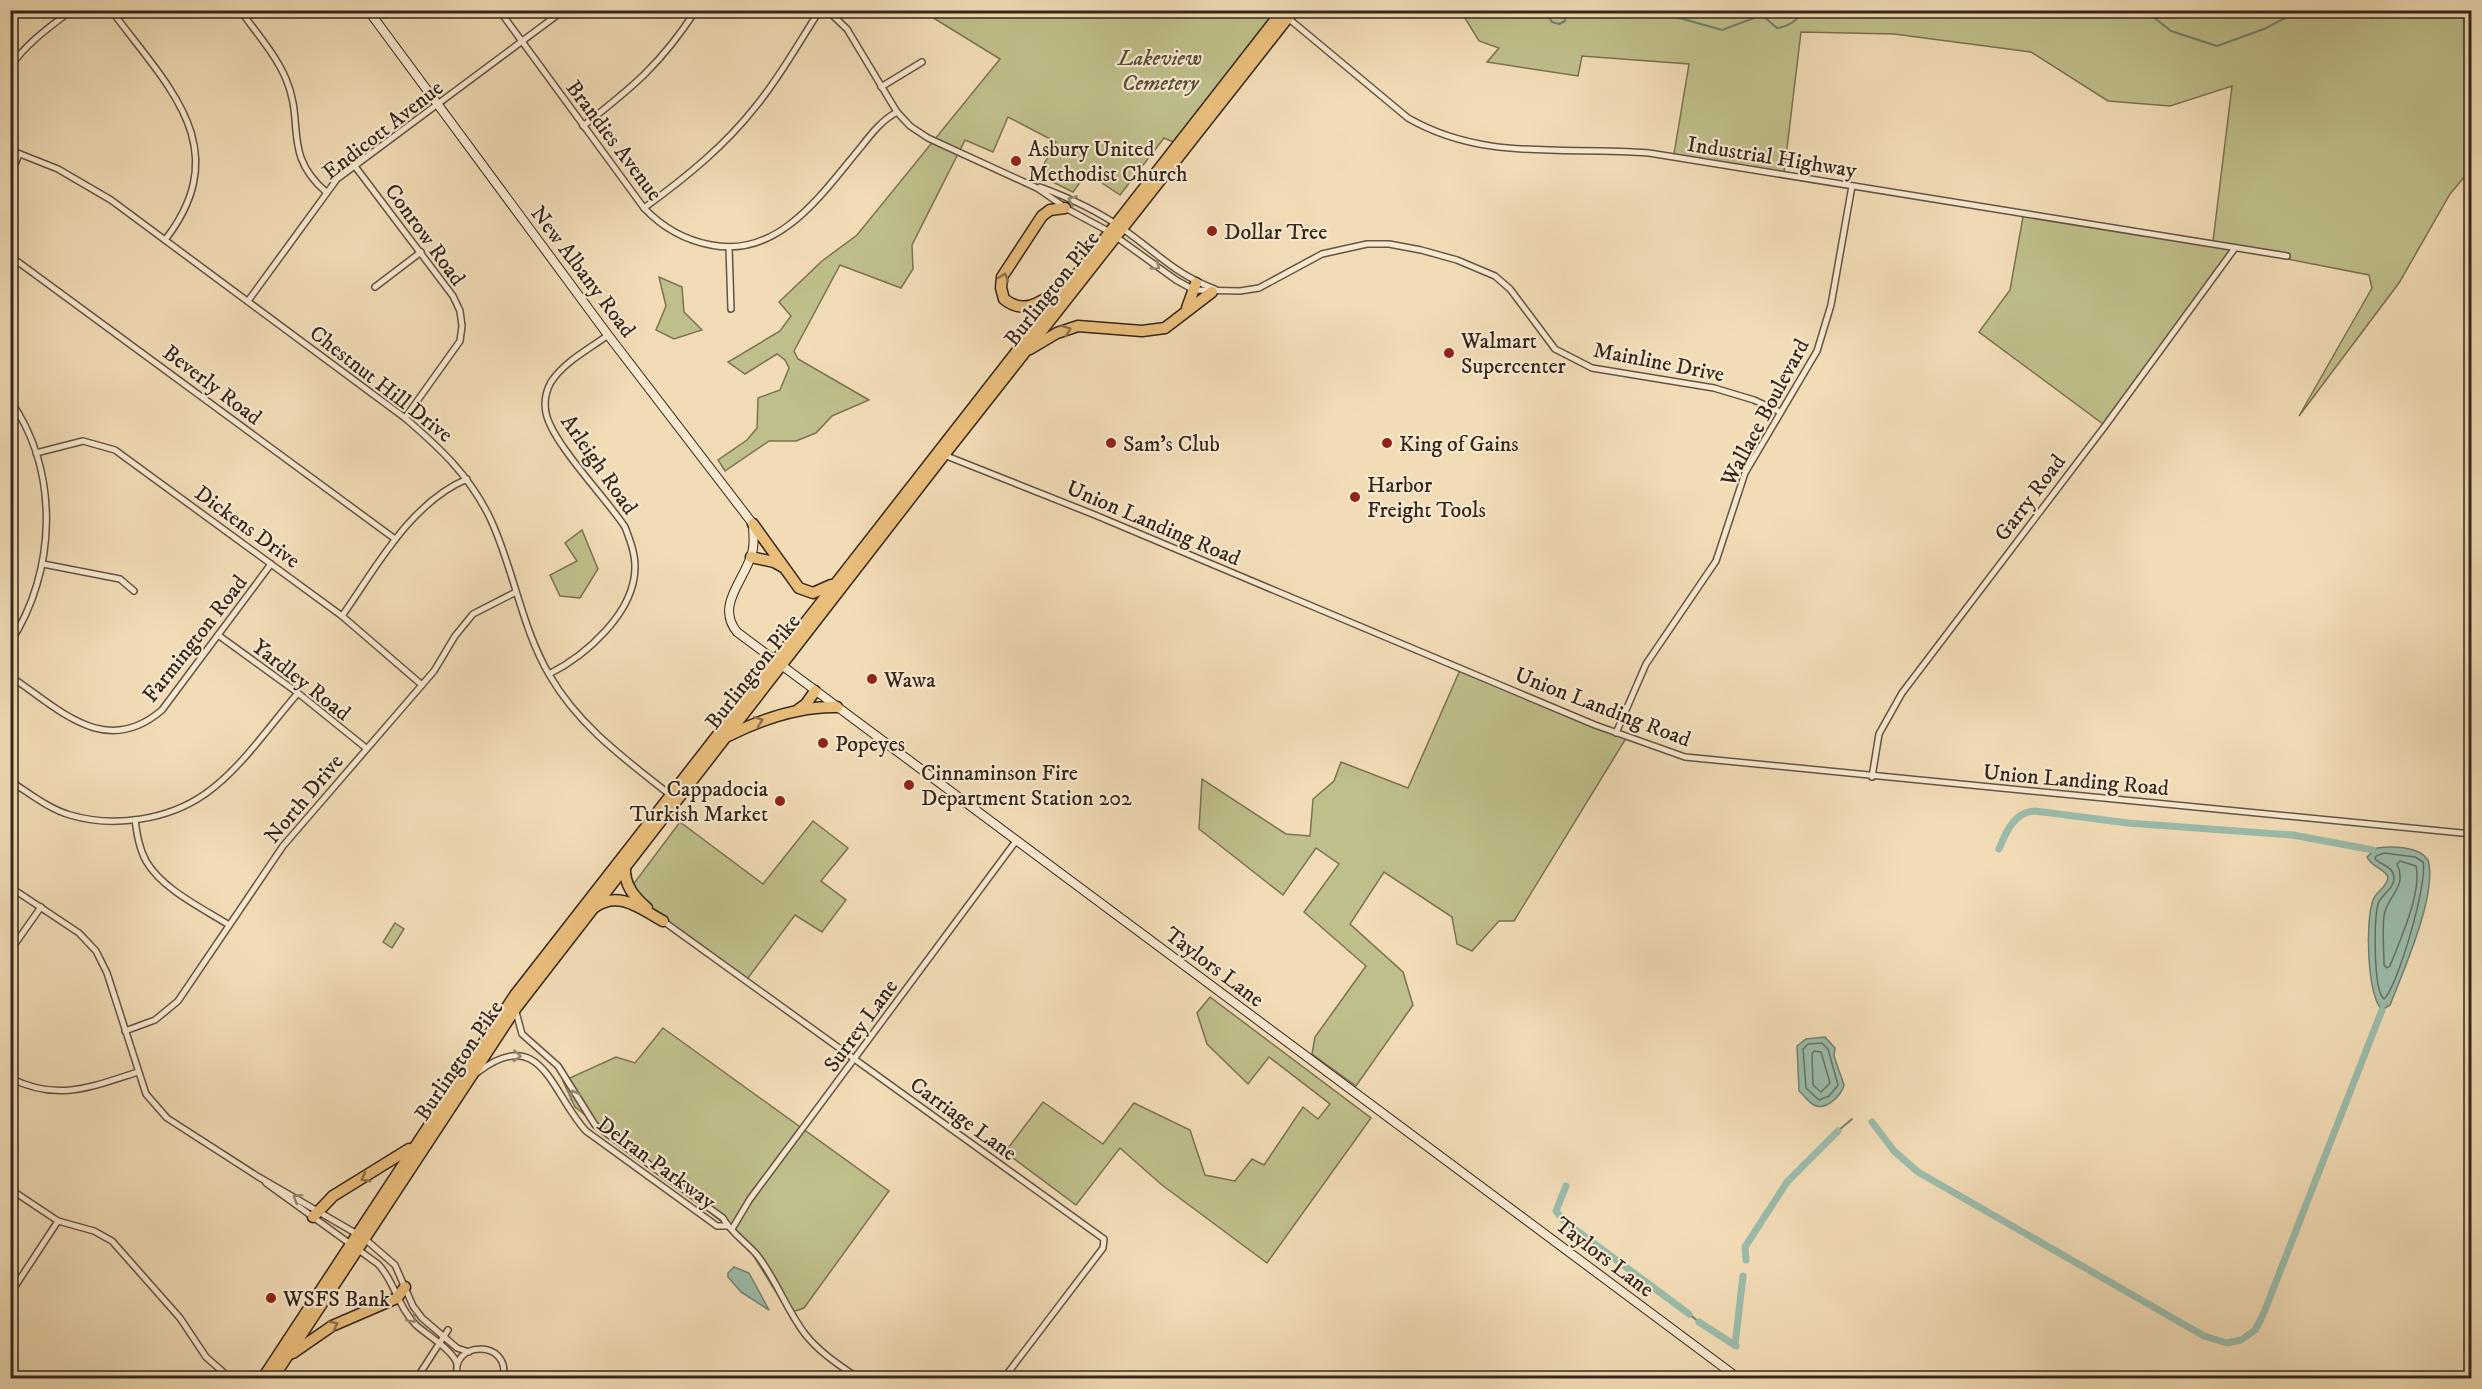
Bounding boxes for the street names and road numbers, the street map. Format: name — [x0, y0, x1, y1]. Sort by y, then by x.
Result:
street label: Endicott Avenue — [317, 75, 449, 186]
street label: Brandies Avenue — [560, 75, 668, 207]
street label: Industrial Highway — [1685, 131, 1859, 184]
street label: Conrow Road — [379, 178, 471, 291]
street label: New Albany Road — [525, 201, 641, 343]
street label: Burlington Pike — [999, 226, 1106, 352]
street label: Chestnut Hill Drive — [304, 320, 458, 449]
street label: Wallace Boulevard — [1715, 334, 1816, 492]
street label: Mainline Drive — [1591, 337, 1727, 388]
street label: Beverly Road — [157, 339, 267, 431]
street label: Arleigh Road — [554, 410, 643, 520]
street label: Garry Road — [1989, 449, 2072, 547]
street label: Union Landing Road — [1062, 475, 1244, 572]
street label: Dickens Drive — [189, 480, 305, 575]
street label: Farmington Road — [137, 570, 253, 708]
street label: Burlington Pike — [700, 609, 807, 735]
street label: Yardley Road — [247, 633, 356, 727]
street label: Union Landing Road — [1511, 661, 1694, 753]
street label: North Drive — [259, 749, 349, 849]
street label: Union Landing Road — [1982, 759, 2170, 802]
street label: Taylors Lane — [1159, 921, 1269, 1013]
street label: Surrey Lane — [818, 974, 904, 1078]
street label: Burlington Pike — [409, 996, 509, 1126]
street label: Carriage Lane — [904, 1071, 1022, 1167]
street label: Delran Parkway — [591, 1111, 721, 1216]
street label: Taylors Lane — [1549, 1211, 1659, 1303]

